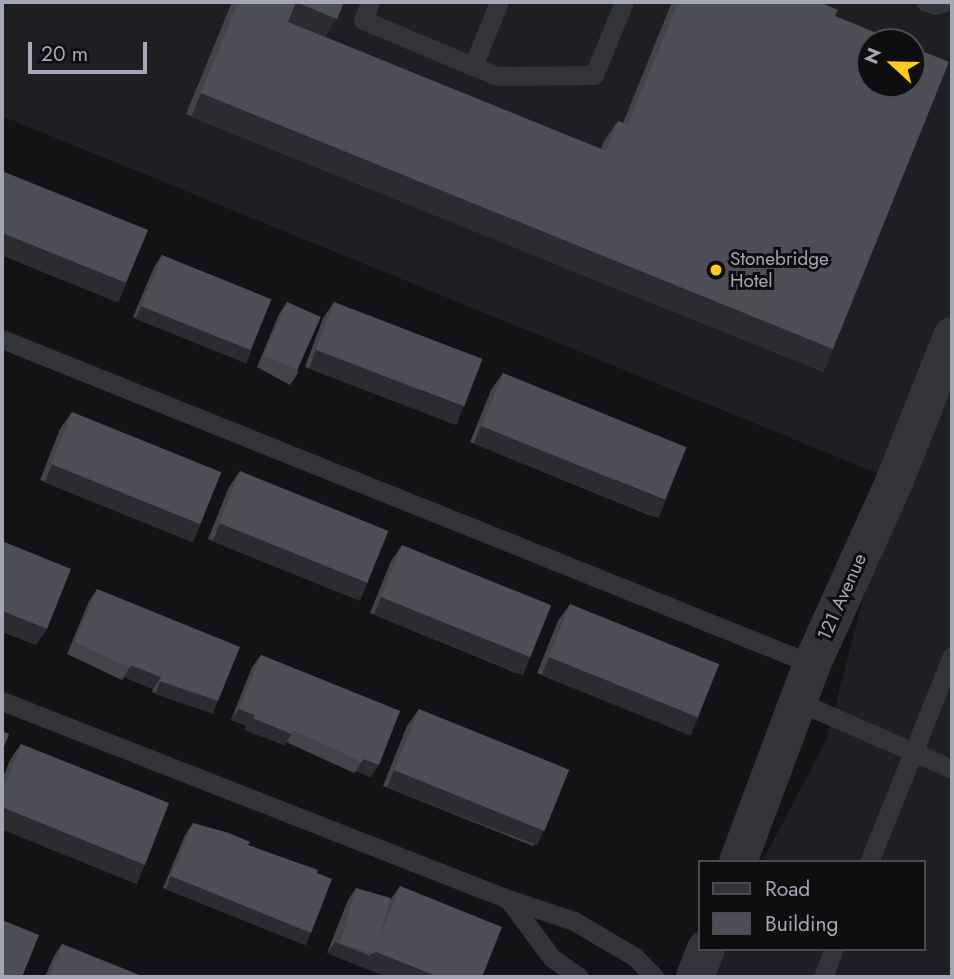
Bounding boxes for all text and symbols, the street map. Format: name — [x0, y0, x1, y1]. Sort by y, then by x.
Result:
scale bar — [32, 28, 150, 72]
north arrow — [856, 28, 926, 98]
text: 20 m — [41, 39, 88, 69]
text: N — [858, 44, 888, 68]
place label: Stonebridge Hotel — [730, 248, 829, 292]
marker: Stonebridge Hotel — [708, 262, 724, 278]
street label: 121 Avenue — [813, 550, 871, 644]
legend — [698, 860, 926, 951]
text: Road — [765, 874, 810, 904]
text: Building — [765, 909, 838, 939]

